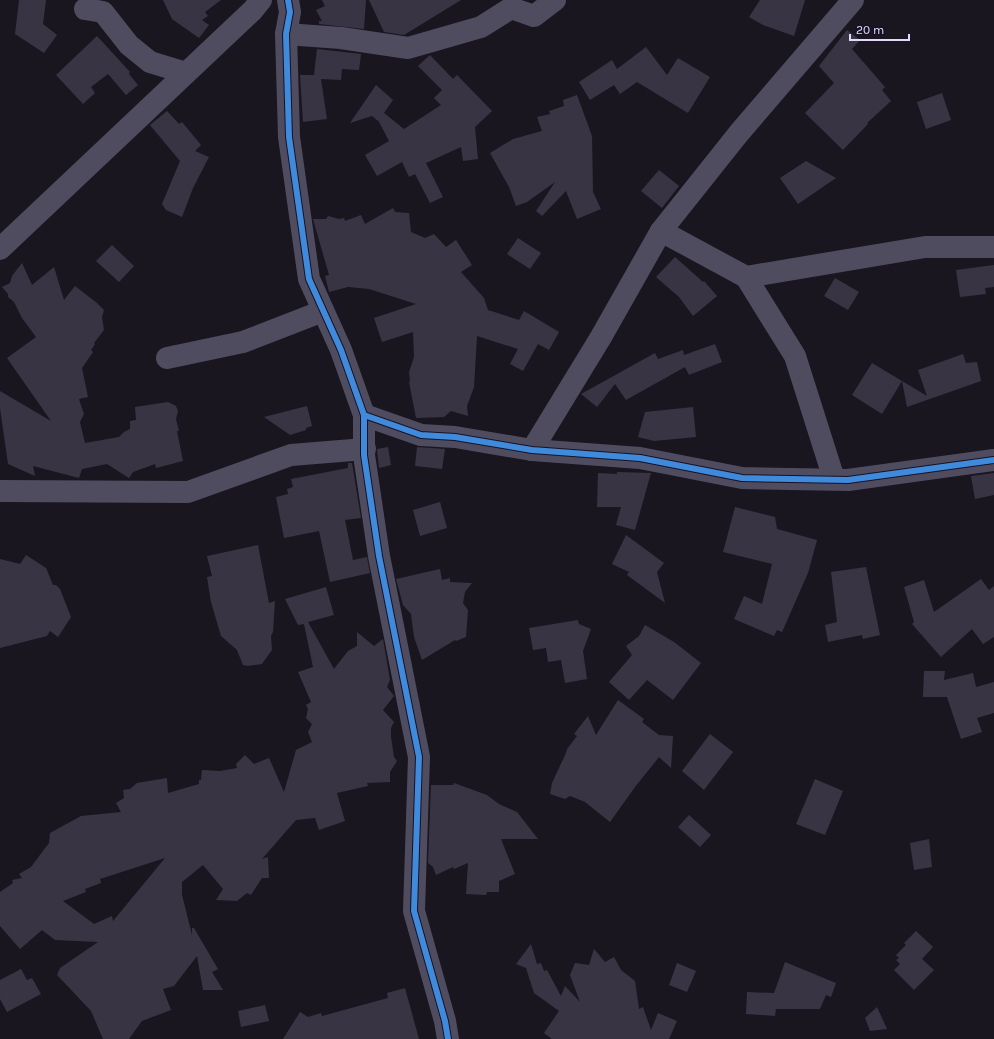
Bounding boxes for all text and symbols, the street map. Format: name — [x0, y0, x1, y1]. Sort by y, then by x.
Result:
scale bar — [850, 16, 909, 42]
text: 20 m — [856, 23, 884, 37]

